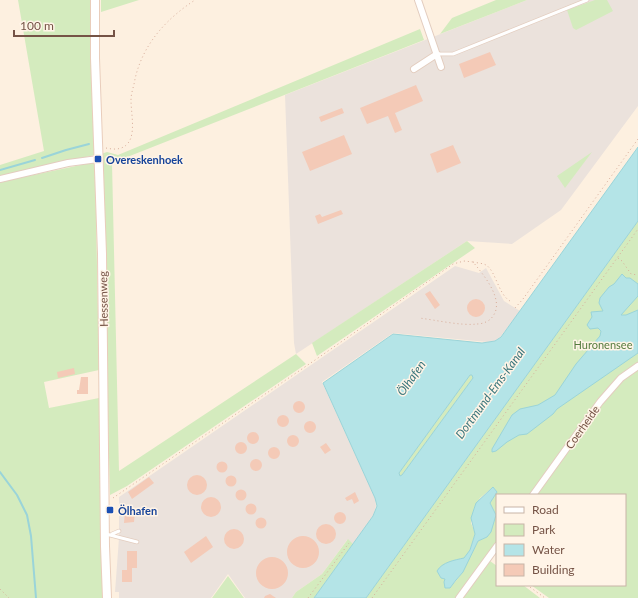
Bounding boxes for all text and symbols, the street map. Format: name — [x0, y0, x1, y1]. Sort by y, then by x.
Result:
scale bar — [14, 12, 114, 38]
text: 100 m — [20, 18, 54, 33]
place label: Overeskenhoek — [106, 153, 183, 166]
marker: Overeskenhoek — [93, 154, 103, 164]
street label: Hessenweg — [96, 271, 110, 327]
park label: Huronensee — [574, 338, 633, 351]
water label: Dortmund-Ems-Kanal — [452, 344, 528, 441]
water label: Ölhafen — [393, 357, 429, 399]
street label: Coerheide — [562, 403, 602, 451]
legend — [496, 494, 626, 586]
text: Road — [532, 502, 559, 517]
place label: Ölhafen — [118, 504, 157, 517]
marker: Ölhafen — [105, 505, 115, 515]
text: Park — [532, 522, 556, 537]
text: Water — [532, 542, 565, 557]
text: Building — [532, 562, 575, 577]

